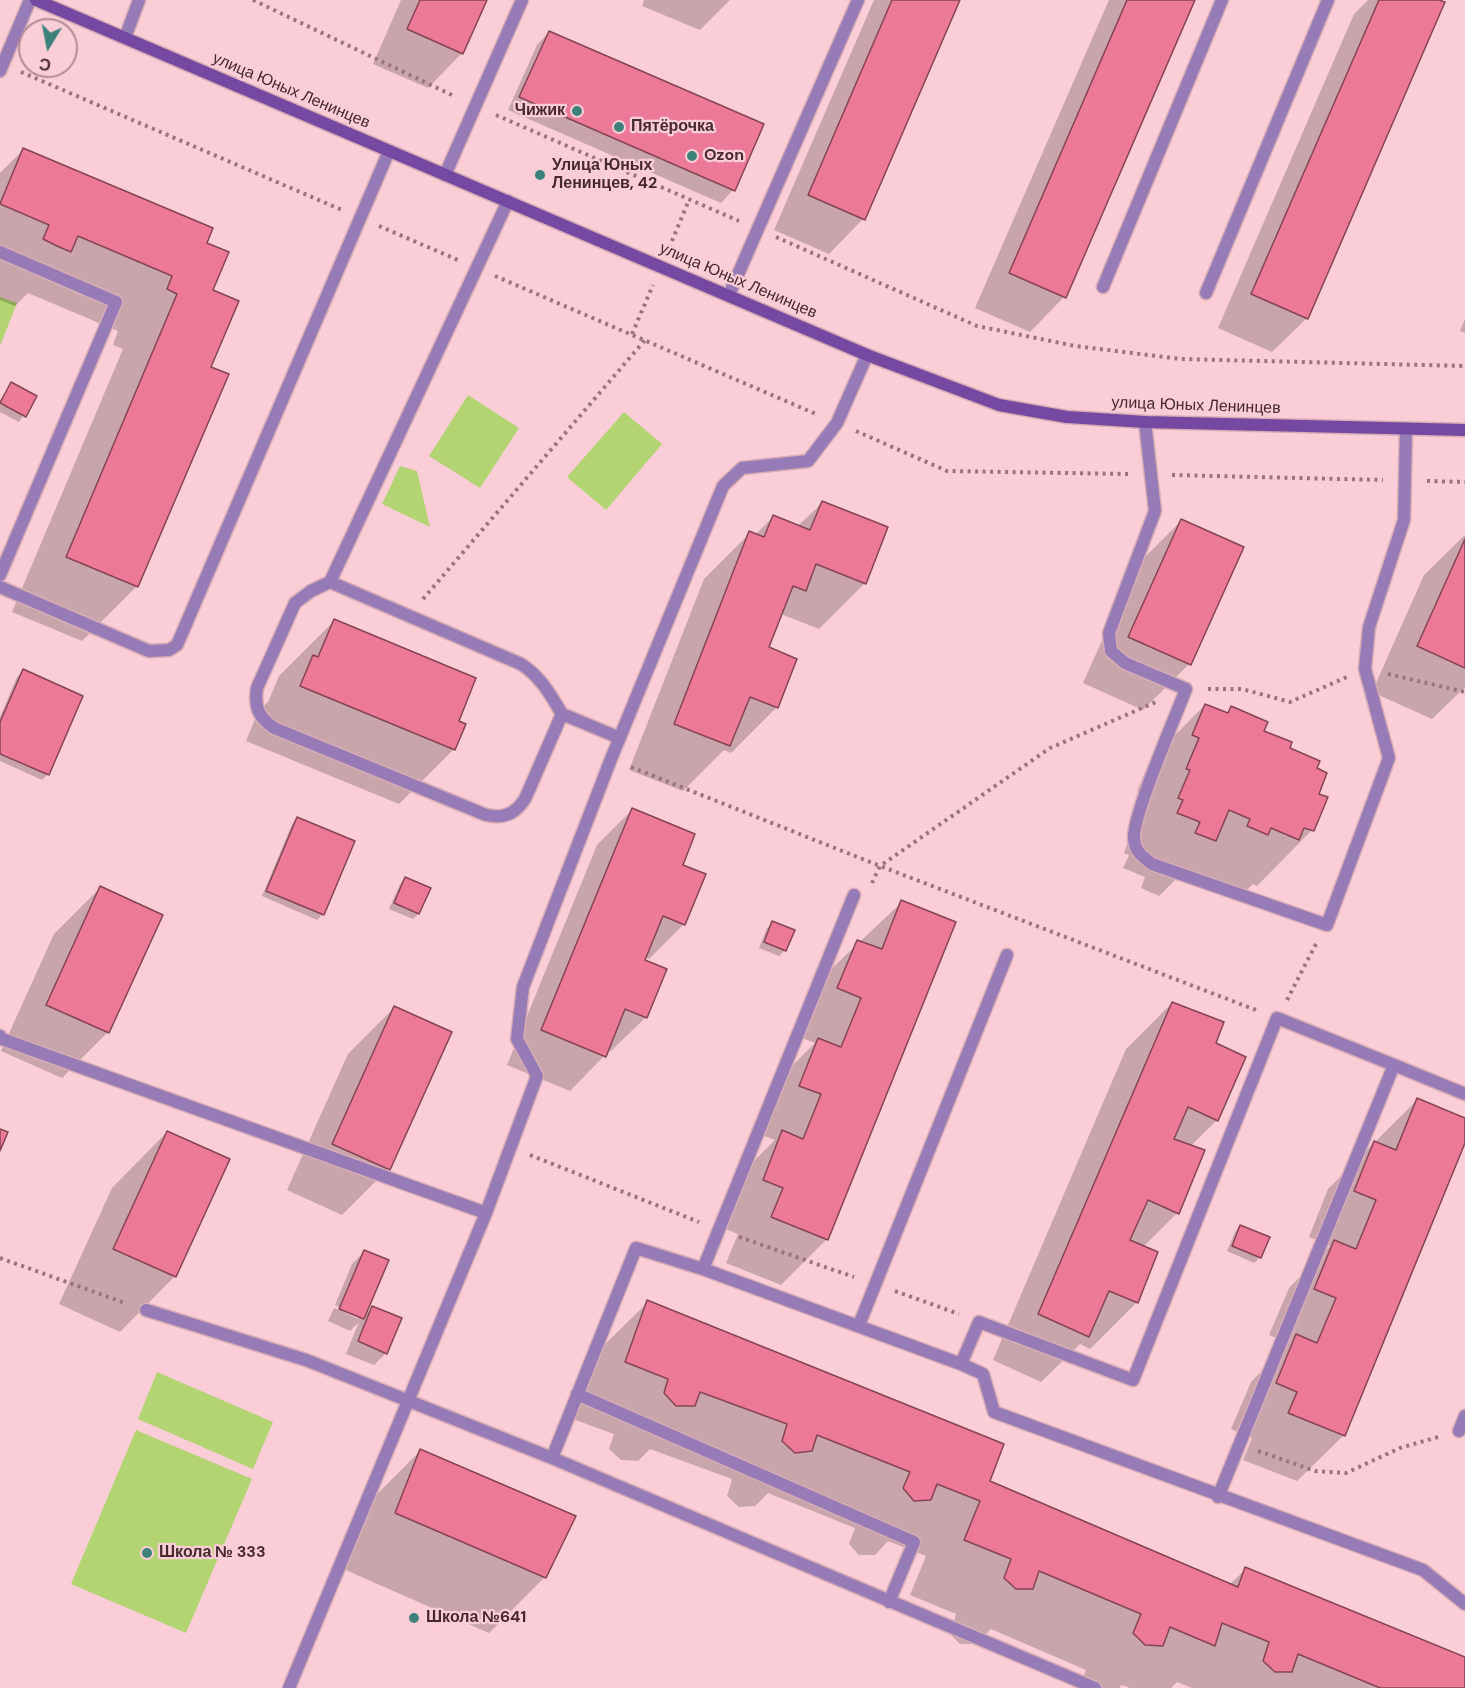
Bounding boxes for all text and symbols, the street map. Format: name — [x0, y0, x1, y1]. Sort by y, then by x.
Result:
north arrow — [18, 18, 78, 78]
street label: улица Юных Ленинцев — [209, 49, 373, 133]
text: С — [38, 53, 53, 76]
place label: Чижик — [515, 101, 565, 121]
marker: Чижик — [570, 104, 584, 118]
place label: Пятёрочка — [631, 117, 714, 137]
marker: Пятёрочка — [612, 120, 626, 134]
place label: Ozon — [704, 146, 744, 166]
marker: Ozon — [685, 149, 699, 163]
place label: Улица Юных Ленинцев, 42 — [552, 156, 657, 194]
marker: Улица Юных Ленинцев, 42 — [533, 168, 547, 182]
street label: улица Юных Ленинцев — [656, 239, 820, 323]
street label: улица Юных Ленинцев — [1111, 393, 1281, 419]
place label: Школа № 333 — [159, 1543, 266, 1563]
marker: Школа № 333 — [140, 1546, 154, 1560]
place label: Школа №641 — [426, 1608, 526, 1628]
marker: Школа №641 — [407, 1611, 421, 1625]

